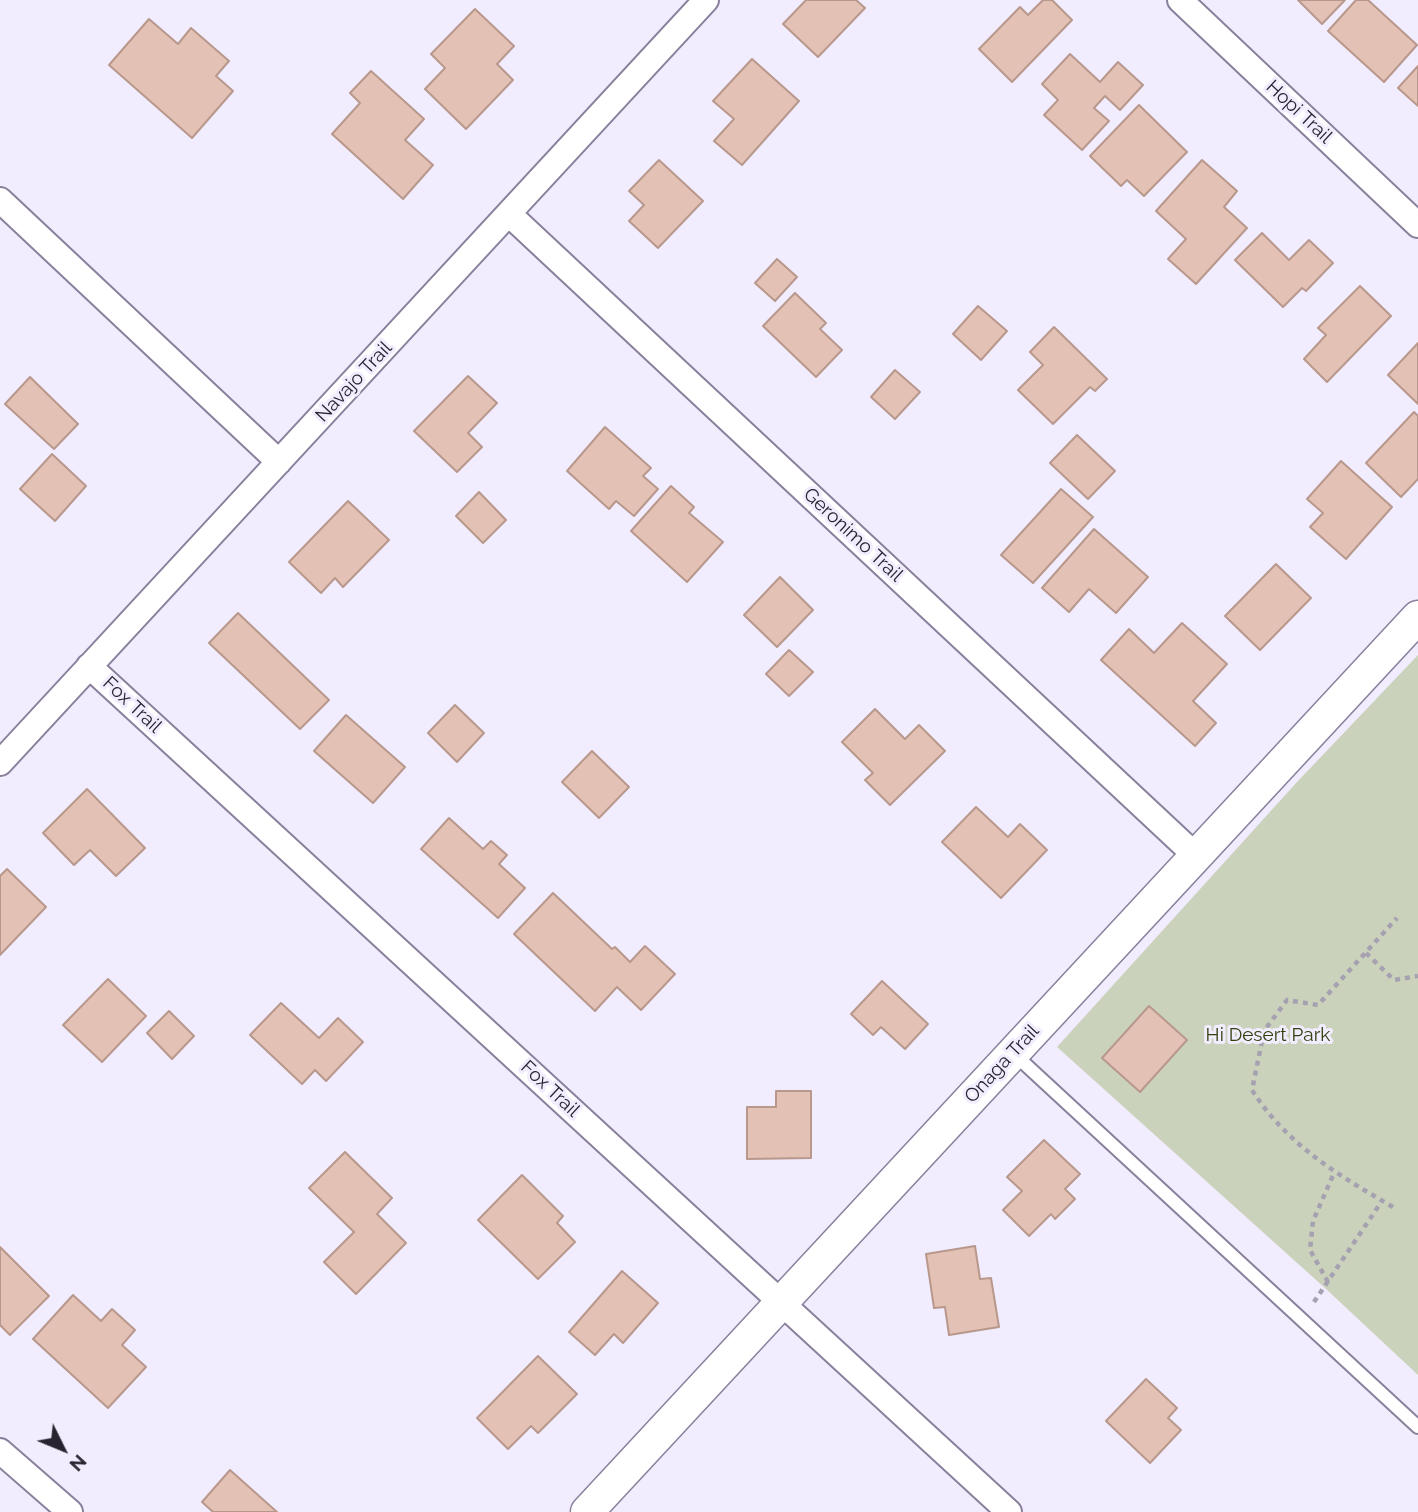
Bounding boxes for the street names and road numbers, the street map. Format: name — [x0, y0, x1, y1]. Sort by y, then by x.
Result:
street label: Hopi Trail — [1261, 76, 1337, 148]
street label: Navajo Trail — [311, 337, 397, 427]
street label: Geronimo Trail — [799, 483, 907, 587]
street label: Fox Trail — [98, 672, 166, 738]
street label: Onaga Trail — [960, 1020, 1044, 1108]
street label: Fox Trail — [516, 1056, 584, 1122]

